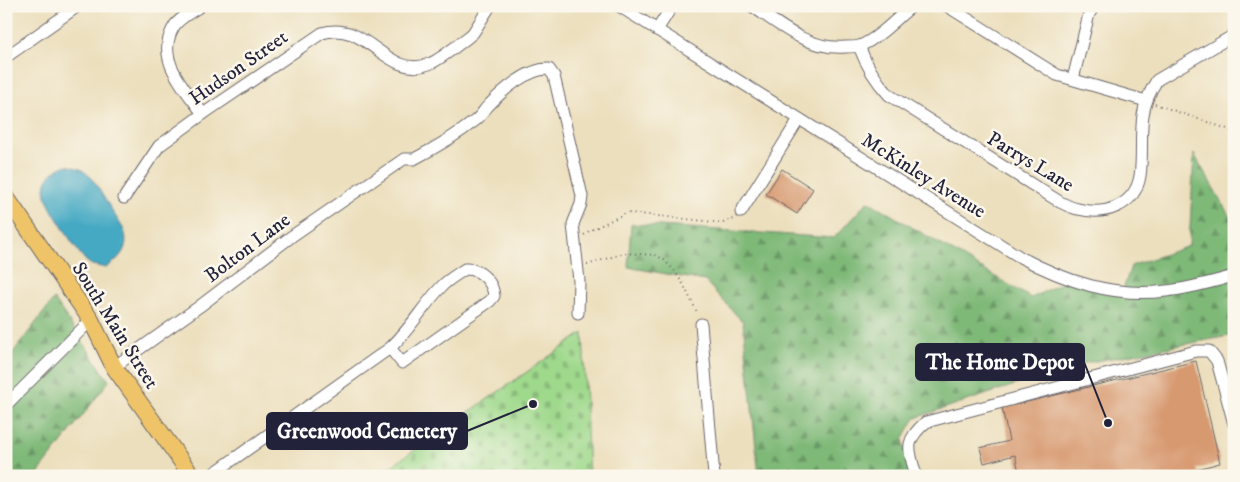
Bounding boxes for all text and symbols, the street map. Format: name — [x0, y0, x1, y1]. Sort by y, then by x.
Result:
street label: Hudson Street — [185, 25, 293, 111]
street label: Parrys Lane — [982, 127, 1078, 198]
street label: McKinley Avenue — [856, 128, 990, 224]
street label: Bolton Lane — [200, 208, 296, 288]
street label: South Main Street — [66, 258, 164, 394]
callout: The Home Depot — [916, 344, 1084, 380]
text: The Home Depot — [925, 350, 1074, 376]
callout: Greenwood Cemetery — [267, 413, 467, 449]
text: Greenwood Cemetery — [277, 419, 458, 445]

